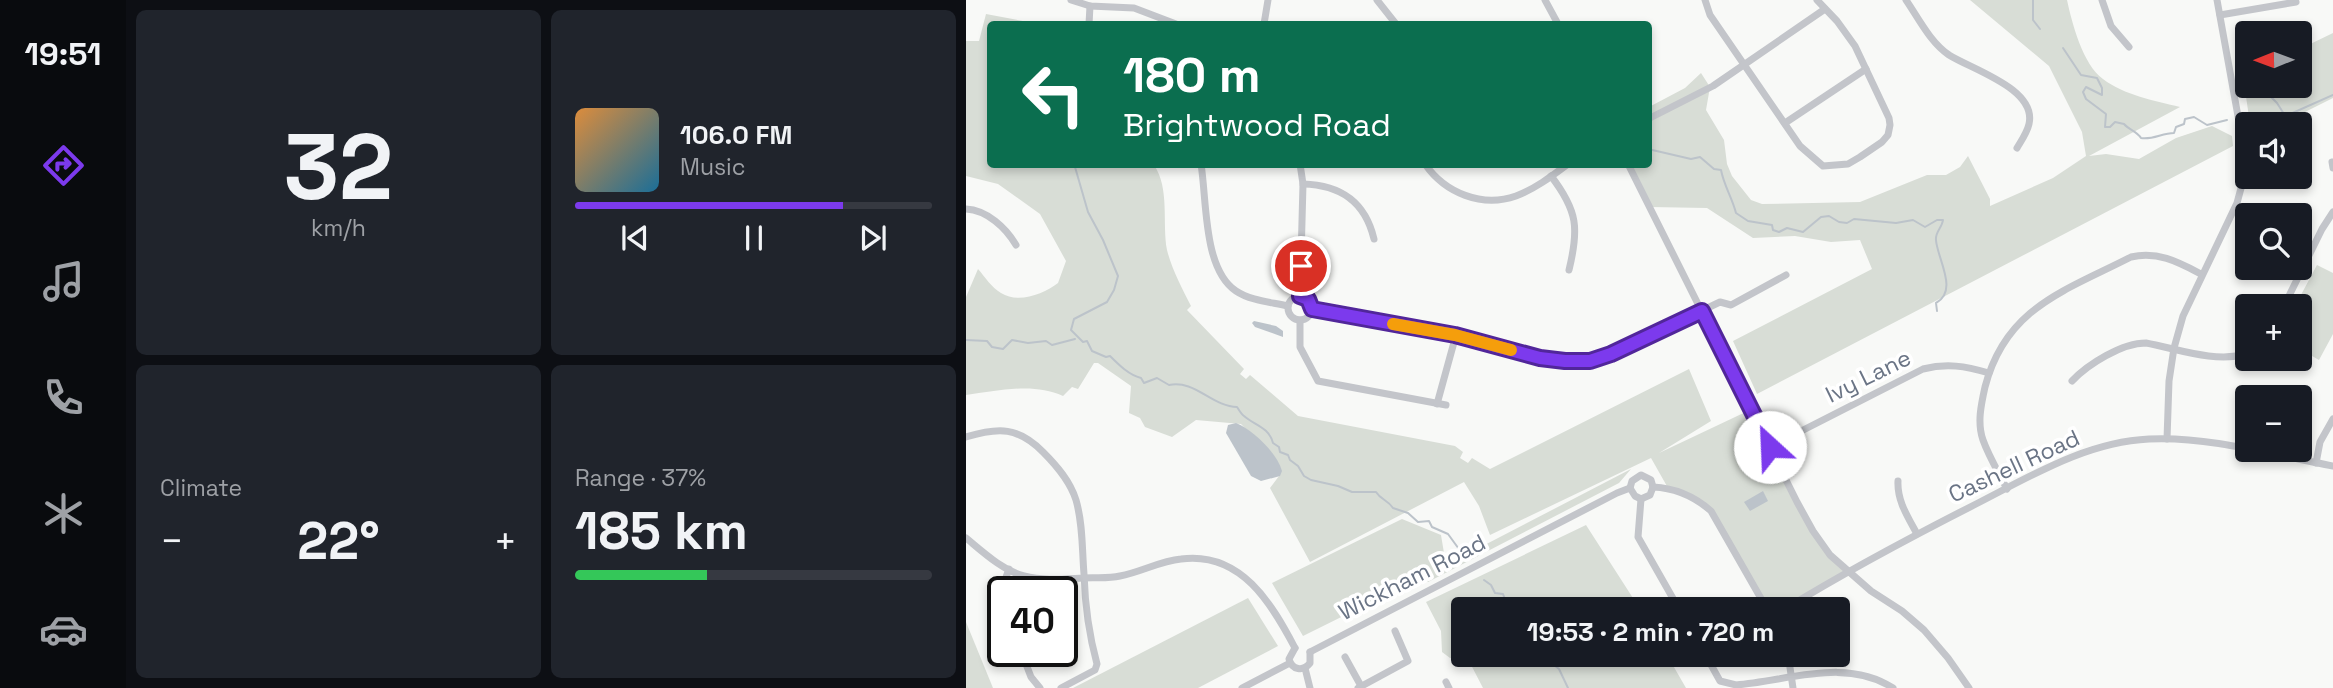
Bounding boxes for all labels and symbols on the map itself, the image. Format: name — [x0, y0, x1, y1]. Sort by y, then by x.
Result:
north arrow — [2235, 21, 2312, 98]
pin — [1271, 236, 1331, 296]
street label: Ivy Lane — [1820, 342, 1916, 410]
position arrow — [1733, 410, 1807, 484]
street label: Cashell Road — [1944, 423, 2084, 509]
street label: Wickham Road — [1333, 527, 1491, 627]
speed limit sign: 40 — [987, 576, 1078, 667]

